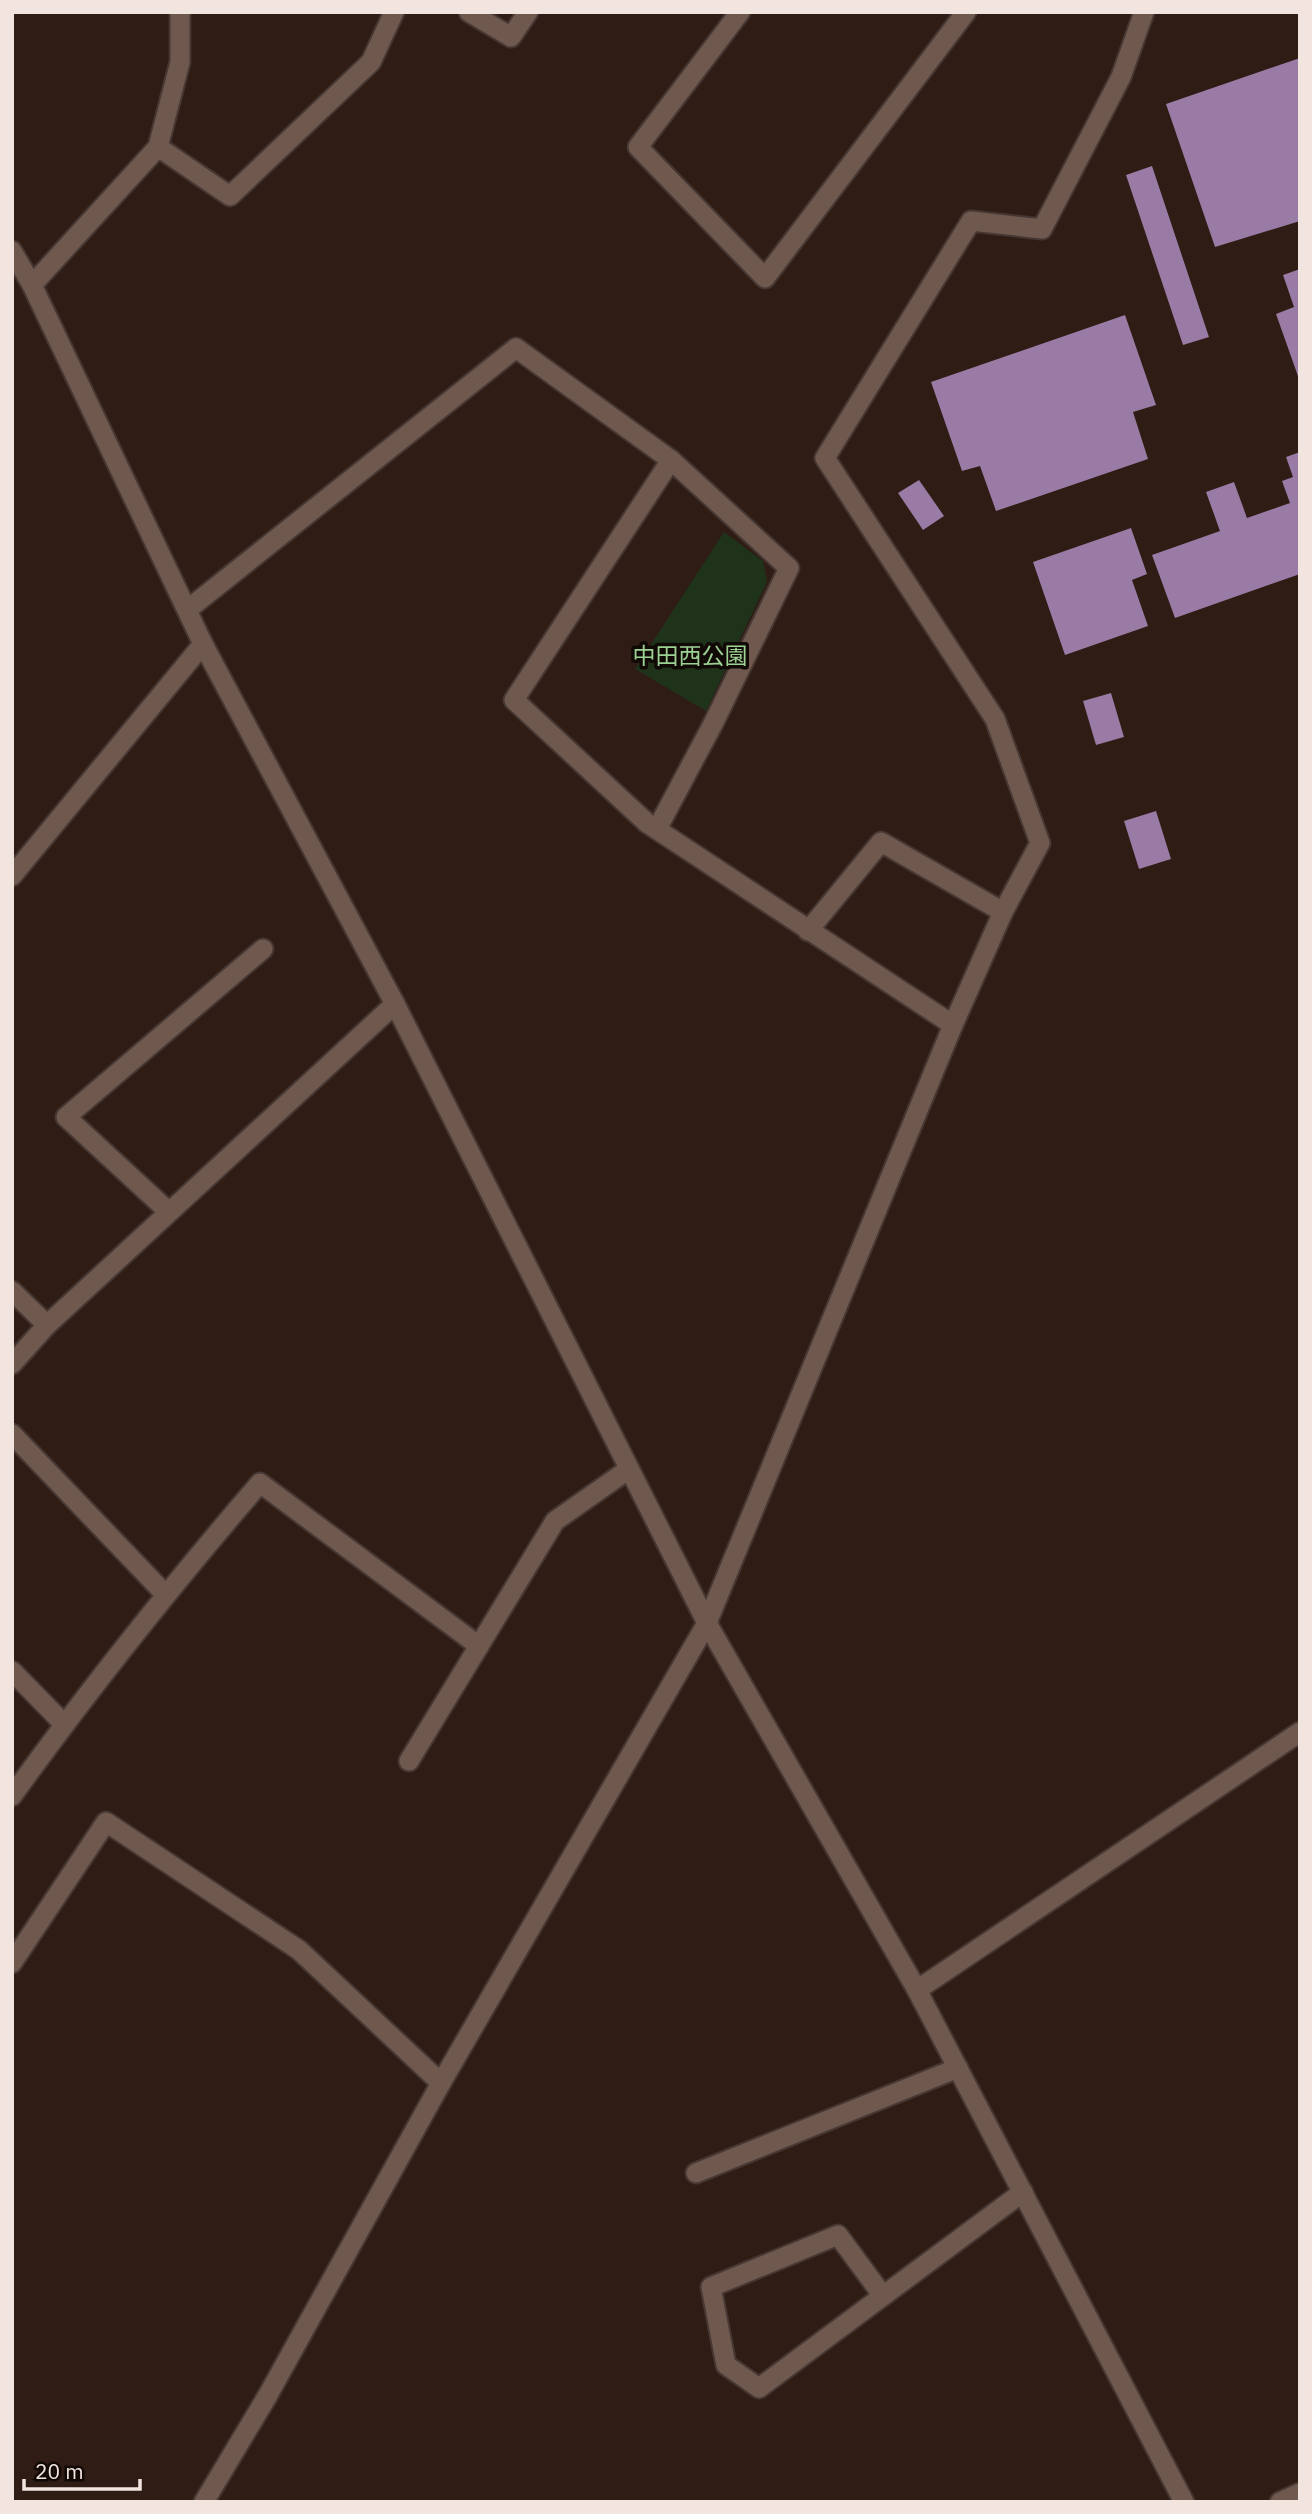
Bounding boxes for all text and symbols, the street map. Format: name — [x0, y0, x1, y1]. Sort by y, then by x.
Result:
park label: 中田西公園 — [633, 640, 748, 670]
scale bar — [24, 2448, 140, 2492]
text: 20 m — [35, 2457, 84, 2485]

